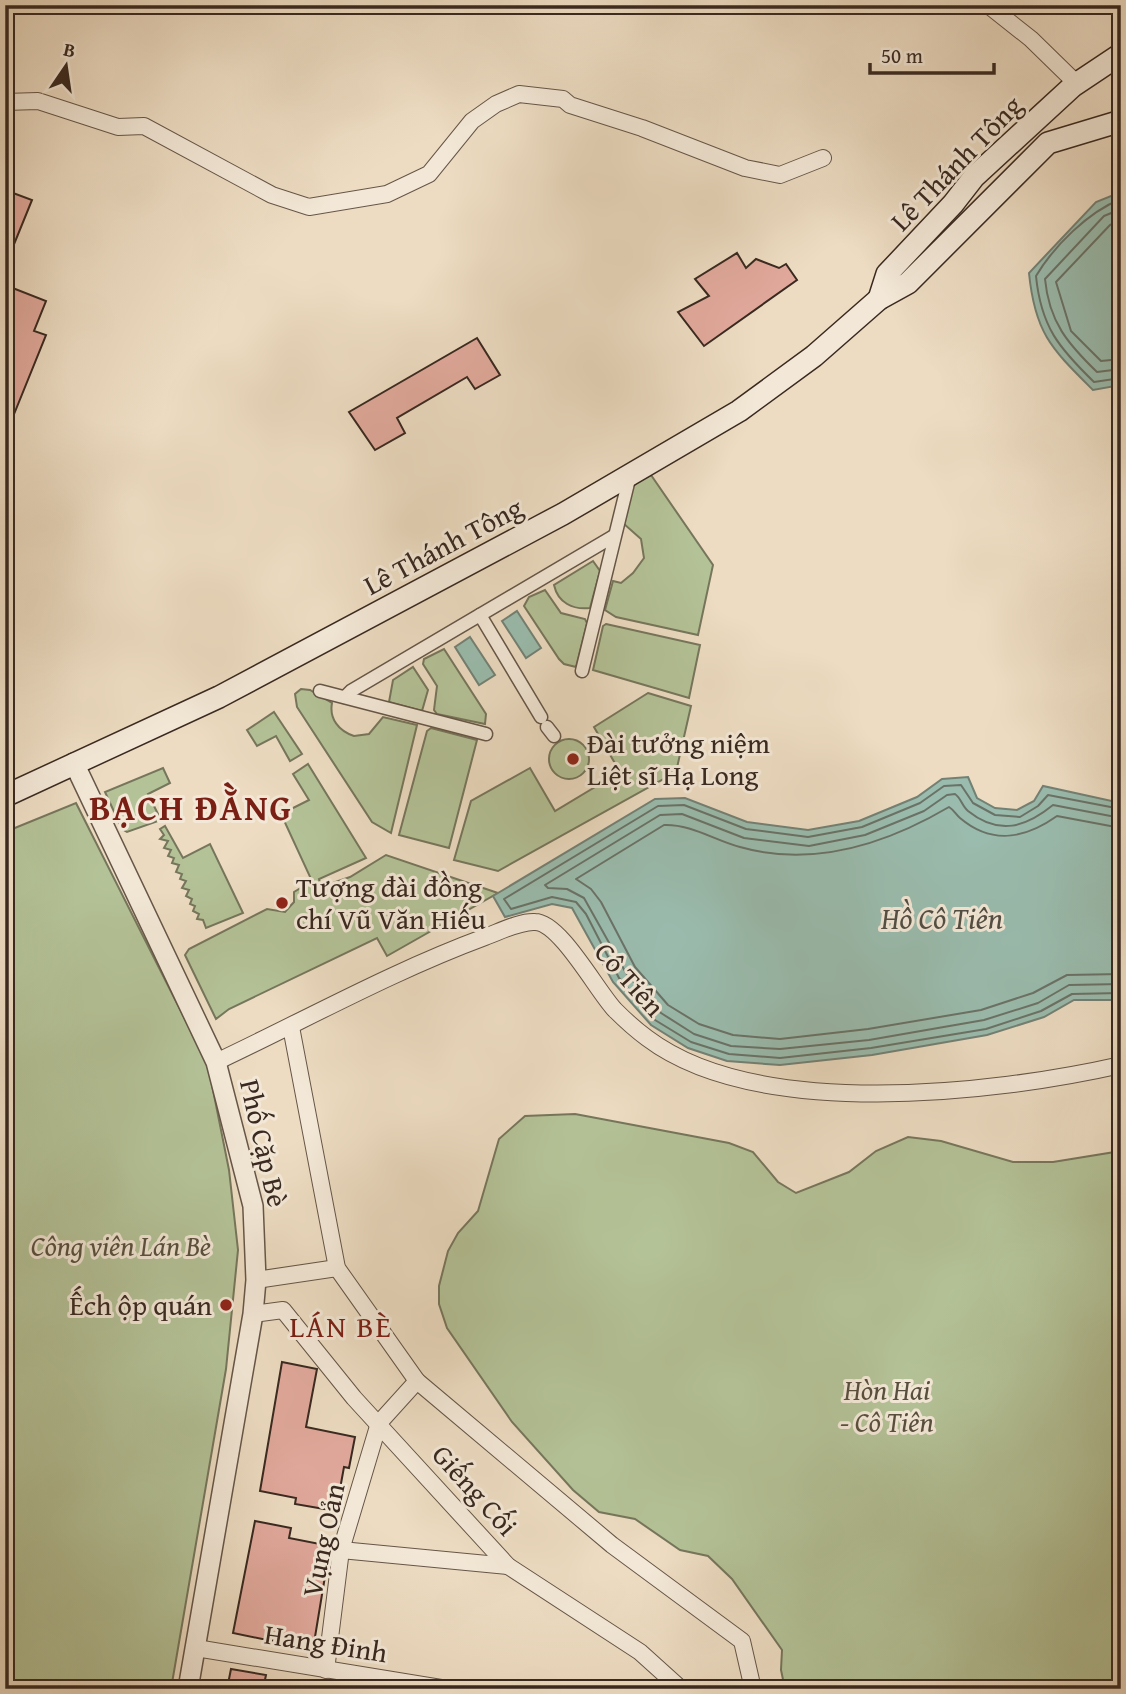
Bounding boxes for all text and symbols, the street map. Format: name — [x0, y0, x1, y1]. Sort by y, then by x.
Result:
north arrow — [32, 32, 102, 102]
scale bar — [870, 32, 995, 76]
text: B — [61, 34, 79, 64]
text: 50 m — [881, 40, 923, 71]
street label: Lê Thánh Tông — [880, 85, 1031, 240]
street label: Lê Thánh Tông — [356, 486, 530, 605]
place label: Đài tưởng niệm Liệt sĩ Hạ Long — [587, 722, 770, 795]
marker: Đài tưởng niệm Liệt sĩ Hạ Long — [565, 751, 581, 767]
district label: BẠCH ĐẰNG — [89, 781, 293, 833]
place label: Tượng đài đồng chí Vũ Văn Hiếu — [296, 866, 486, 939]
marker: Tượng đài đồng chí Vũ Văn Hiếu — [274, 895, 290, 911]
water label: Hồ Cô Tiên — [880, 896, 1003, 940]
street label: Cô Tiên — [586, 932, 675, 1025]
street label: Phố Cặp Bè — [230, 1075, 299, 1211]
park label: Công viên Lán Bè — [31, 1225, 211, 1266]
place label: Ếch ộp quán — [70, 1284, 212, 1325]
marker: Ếch ộp quán — [218, 1297, 234, 1313]
district label: LÁN BÈ — [289, 1304, 393, 1348]
park label: Hòn Hai - Cô Tiên — [840, 1369, 934, 1442]
street label: Giếng Cối — [423, 1435, 528, 1545]
street label: Vụng Oản — [290, 1479, 355, 1601]
street label: Hang Đinh — [262, 1613, 391, 1672]

